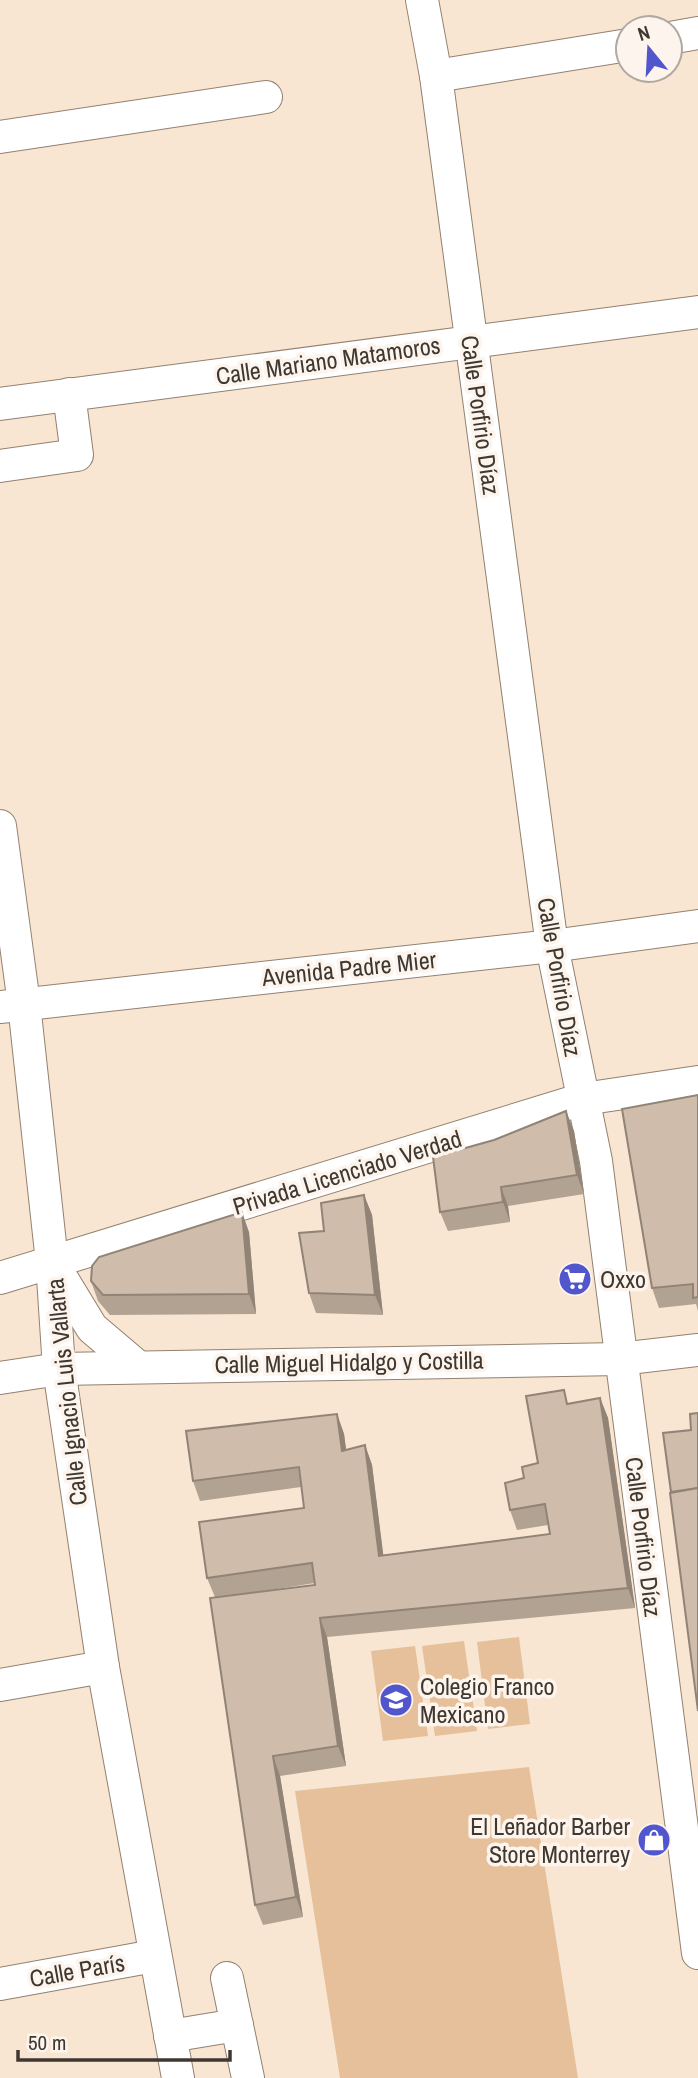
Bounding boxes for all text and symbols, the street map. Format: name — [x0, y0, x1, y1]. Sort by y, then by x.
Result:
north arrow — [614, 14, 684, 84]
text: N — [634, 19, 653, 47]
street label: Calle Mariano Matamoros — [214, 328, 442, 392]
street label: Calle Porfirio Díaz — [454, 333, 508, 497]
street label: Calle Porfirio Díaz — [530, 895, 590, 1059]
street label: Avenida Padre Mier — [259, 943, 438, 993]
street label: Privada Licenciado Verdad — [229, 1122, 465, 1222]
supermarket icon: Oxxo — [556, 1260, 594, 1298]
place label: Oxxo — [600, 1263, 646, 1295]
street label: Calle Ignacio Luis Vallarta — [38, 1277, 94, 1507]
street label: Calle Miguel Hidalgo y Costilla — [214, 1344, 484, 1380]
street label: Calle Porfirio Díaz — [618, 1455, 670, 1619]
place label: Colegio Franco Mexicano — [420, 1670, 555, 1730]
school or university icon: Colegio Franco Mexicano — [377, 1681, 415, 1719]
place label: El Leñador Barber Store Monterrey — [470, 1810, 630, 1870]
shop icon: El Leñador Barber Store Monterrey — [635, 1821, 673, 1859]
street label: Calle París — [27, 1946, 127, 1994]
scale bar — [18, 2018, 229, 2062]
text: 50 m — [28, 2028, 66, 2057]

